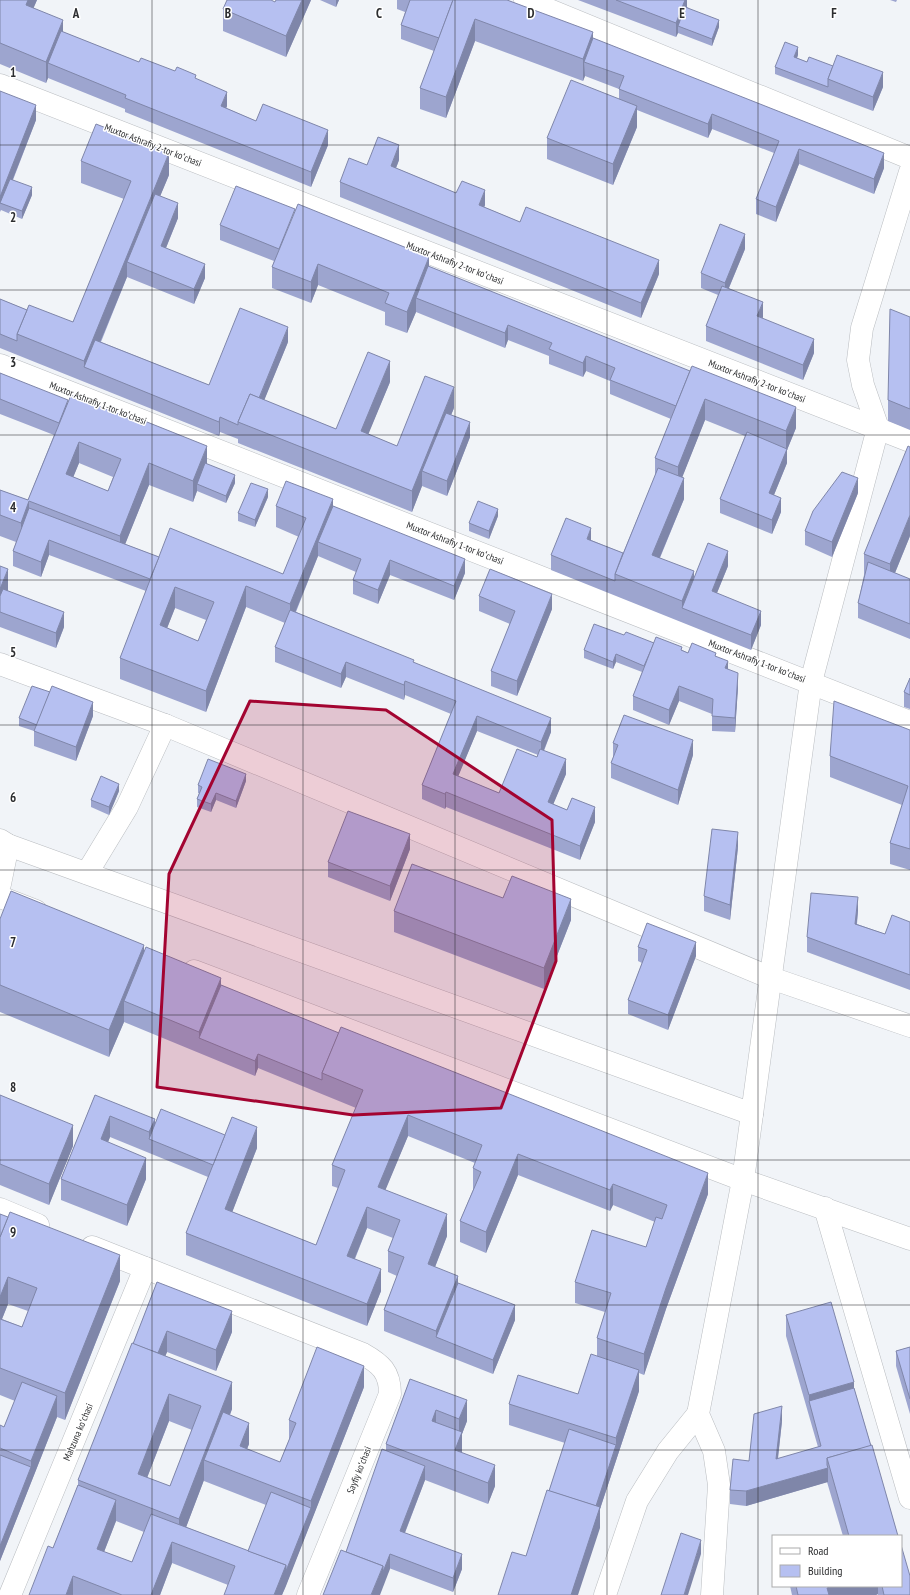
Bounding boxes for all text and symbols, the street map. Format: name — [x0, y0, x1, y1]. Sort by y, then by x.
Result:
text: A — [72, 5, 80, 22]
text: B — [225, 5, 231, 22]
text: C — [376, 5, 382, 22]
text: D — [528, 5, 535, 22]
text: E — [679, 5, 685, 22]
text: F — [831, 5, 837, 22]
text: 1 — [10, 64, 16, 81]
street label: Muxtor Ashrafiy 2-tor koʻchasi — [103, 121, 203, 169]
text: 2 — [10, 209, 16, 226]
street label: Muxtor Ashrafiy 2-tor koʻchasi — [405, 239, 505, 287]
text: 3 — [10, 354, 16, 371]
street label: Muxtor Ashrafiy 2-tor koʻchasi — [707, 357, 807, 405]
street label: Muxtor Ashrafiy 1-tor koʻchasi — [48, 379, 148, 427]
text: 4 — [10, 499, 17, 516]
street label: Muxtor Ashrafiy 1-tor koʻchasi — [405, 519, 505, 567]
street label: Muxtor Ashrafiy 1-tor koʻchasi — [707, 637, 807, 685]
text: 5 — [10, 644, 16, 661]
text: 6 — [10, 789, 16, 806]
text: 7 — [10, 934, 16, 951]
text: 8 — [10, 1079, 16, 1096]
text: 9 — [10, 1224, 16, 1241]
street label: Mahzuna koʻchasi — [60, 1401, 96, 1463]
street label: Sayfiy koʻchasi — [344, 1444, 374, 1496]
legend — [772, 1535, 902, 1587]
text: Road — [808, 1543, 828, 1558]
text: Building — [808, 1563, 843, 1578]

